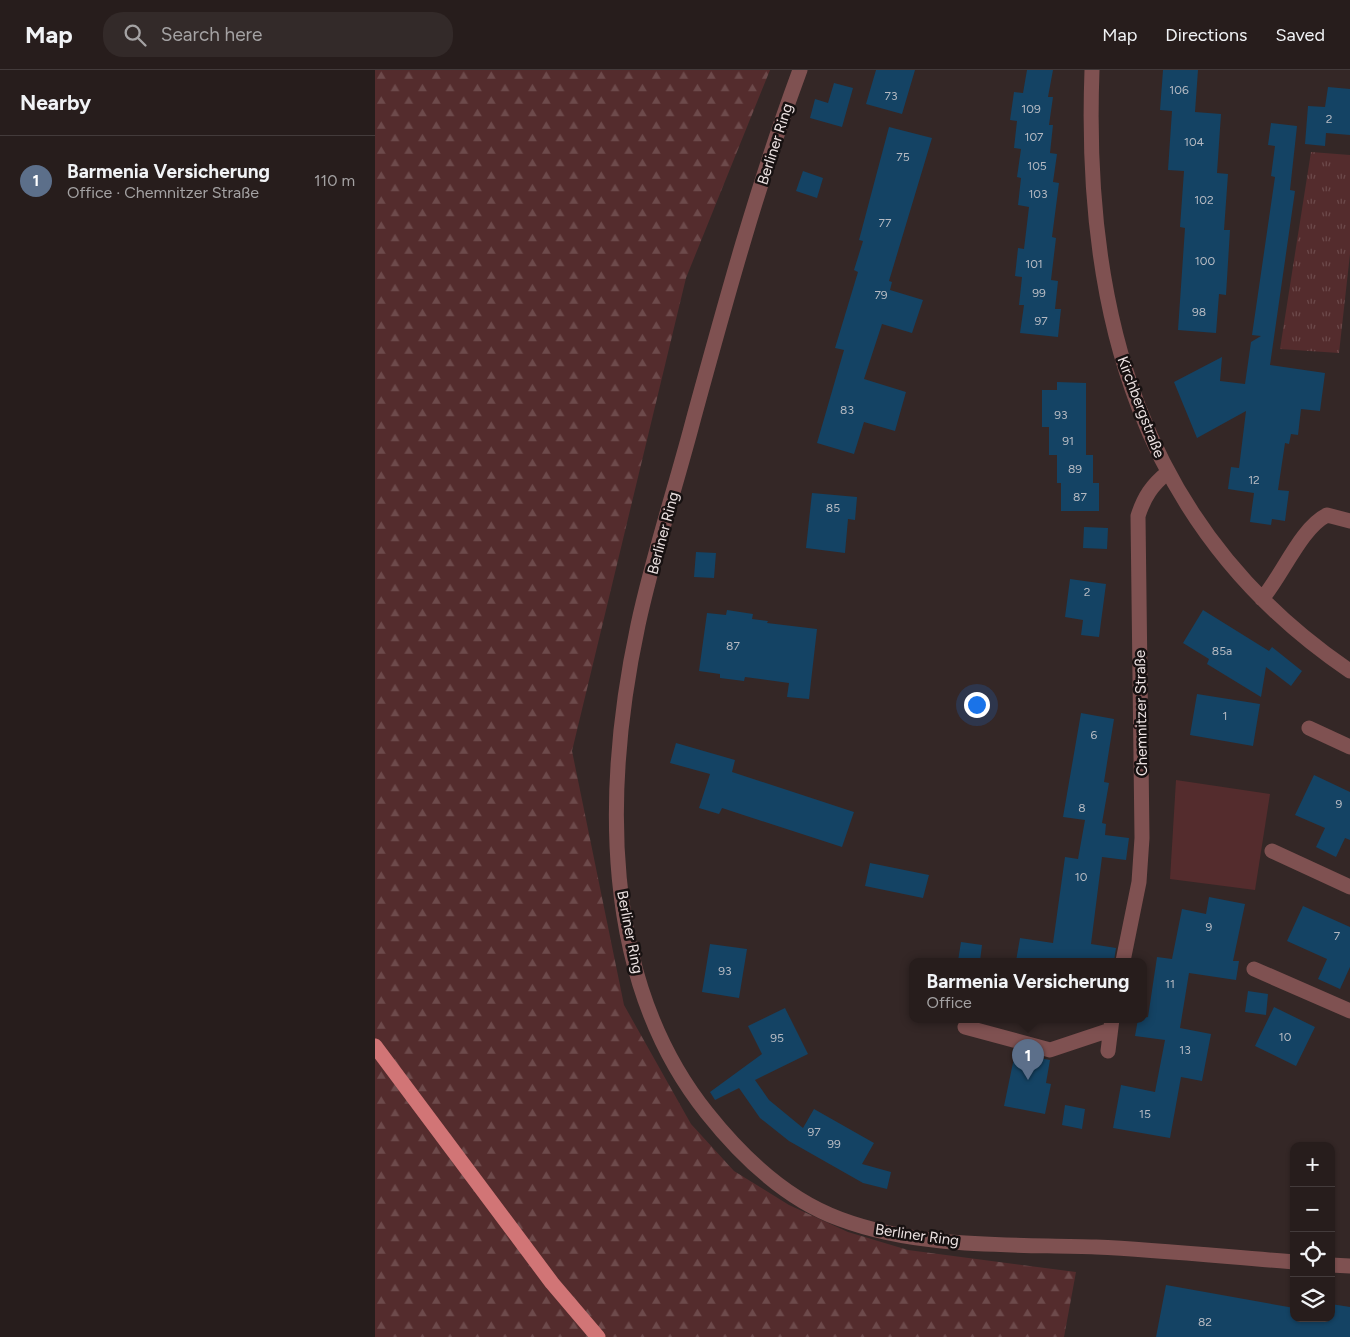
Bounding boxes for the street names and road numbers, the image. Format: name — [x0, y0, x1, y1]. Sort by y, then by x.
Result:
street label: Berliner Ring — [753, 101, 797, 187]
street label: Kirchbergstraße — [1113, 354, 1169, 460]
street label: Berliner Ring — [643, 490, 683, 576]
street label: Chemnitzer Straße — [1131, 650, 1151, 776]
street label: Berliner Ring — [613, 889, 647, 975]
street label: Berliner Ring — [874, 1220, 960, 1250]

